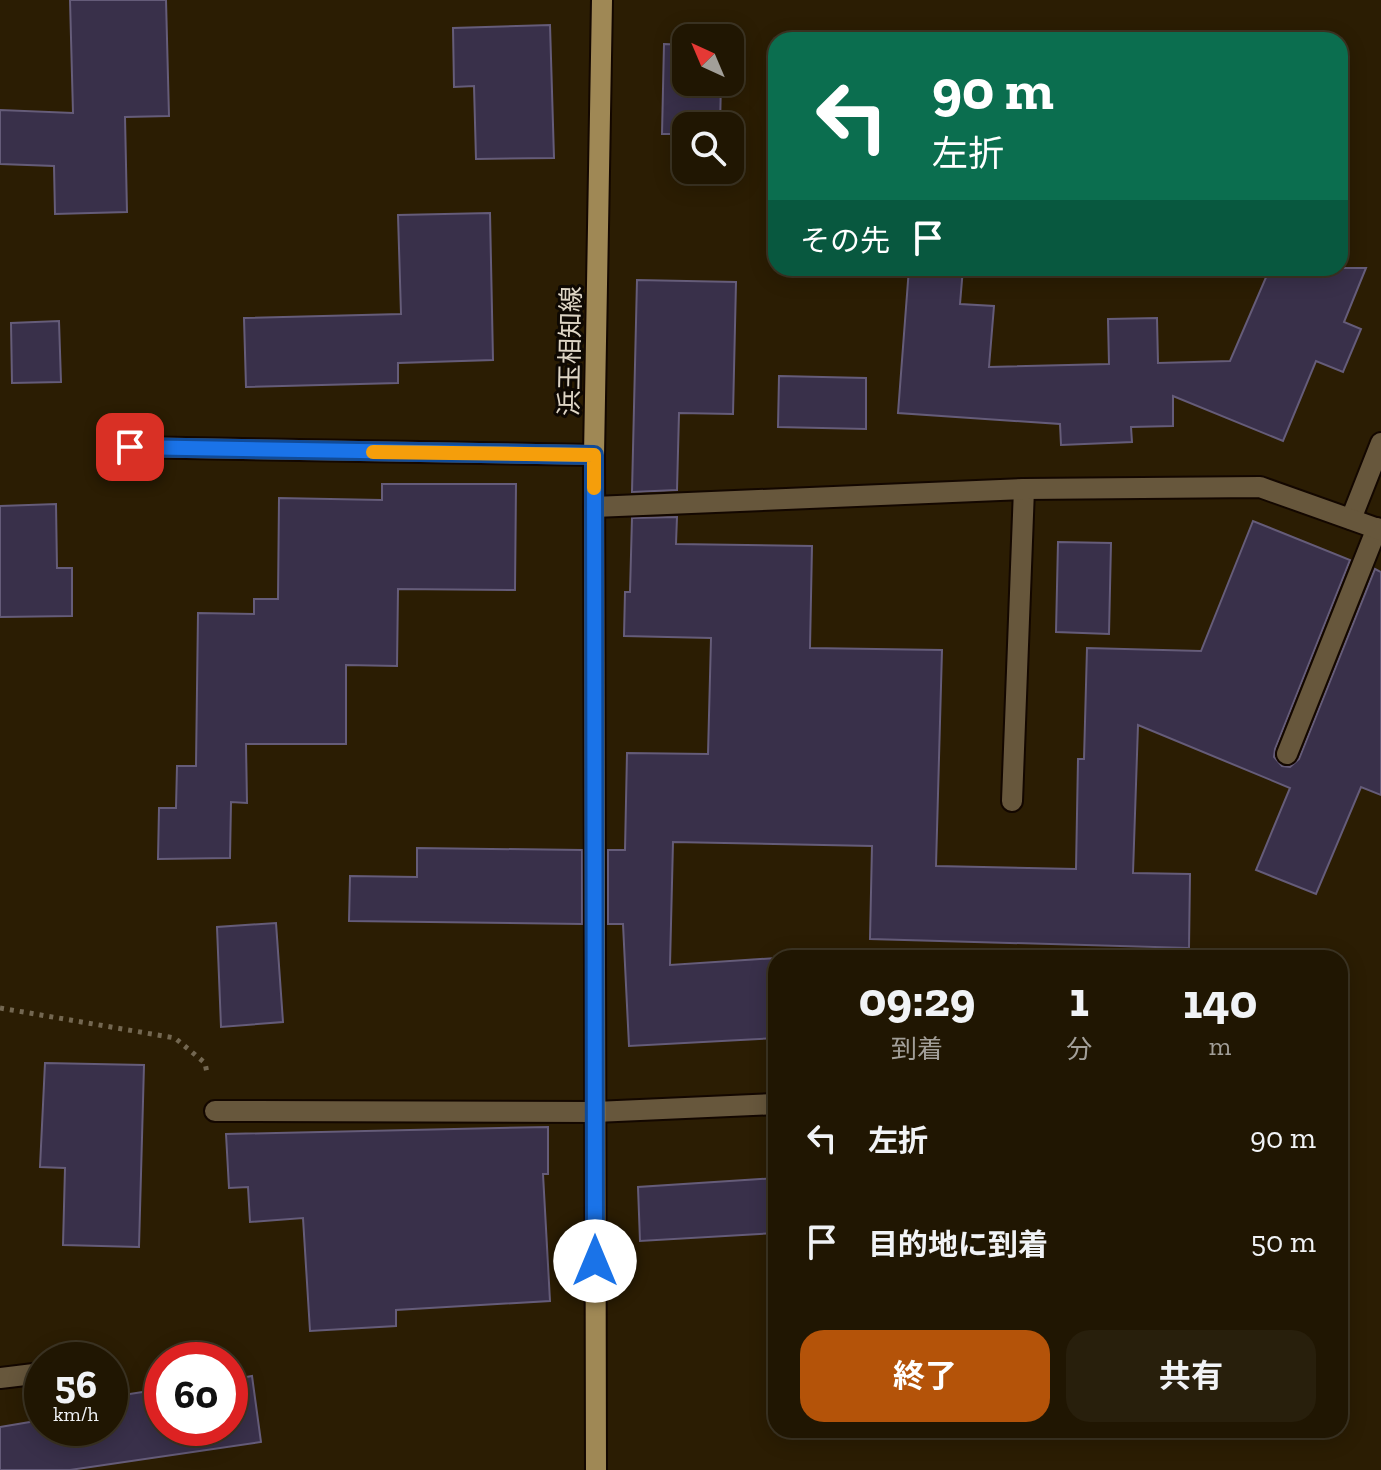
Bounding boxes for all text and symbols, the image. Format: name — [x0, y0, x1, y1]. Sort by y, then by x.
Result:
north arrow — [672, 24, 744, 96]
map controls — [672, 24, 744, 184]
text: 90 m — [932, 56, 1054, 123]
icon: left — [800, 64, 904, 168]
button: search — [672, 112, 744, 184]
text: 左折 — [932, 132, 1004, 175]
icon: arrive — [906, 216, 950, 260]
text: その先 — [800, 223, 890, 259]
street label: 浜玉相知線 — [553, 286, 587, 416]
pin — [96, 413, 164, 481]
icon: arrive — [108, 425, 152, 469]
text: 09:29 — [859, 971, 975, 1028]
text: 1 — [1069, 971, 1089, 1028]
text: 140 — [1183, 973, 1257, 1030]
text: m — [1209, 1030, 1231, 1062]
text: 到着 — [891, 1033, 943, 1065]
text: 分 — [1066, 1033, 1092, 1065]
icon: left — [800, 1116, 844, 1160]
text: 90 m — [1250, 1120, 1316, 1156]
text: 左折 — [868, 1123, 928, 1159]
position arrow — [553, 1219, 637, 1303]
icon: arrive — [800, 1220, 844, 1264]
text: 50 m — [1251, 1224, 1316, 1260]
text: 目的地に到着 — [868, 1227, 1048, 1263]
button: 終了 — [800, 1330, 1050, 1422]
button: 共有 — [1066, 1330, 1316, 1422]
speed limit sign: 60 — [144, 1342, 248, 1446]
text: 56 — [55, 1360, 97, 1408]
text: km/h — [53, 1402, 99, 1426]

